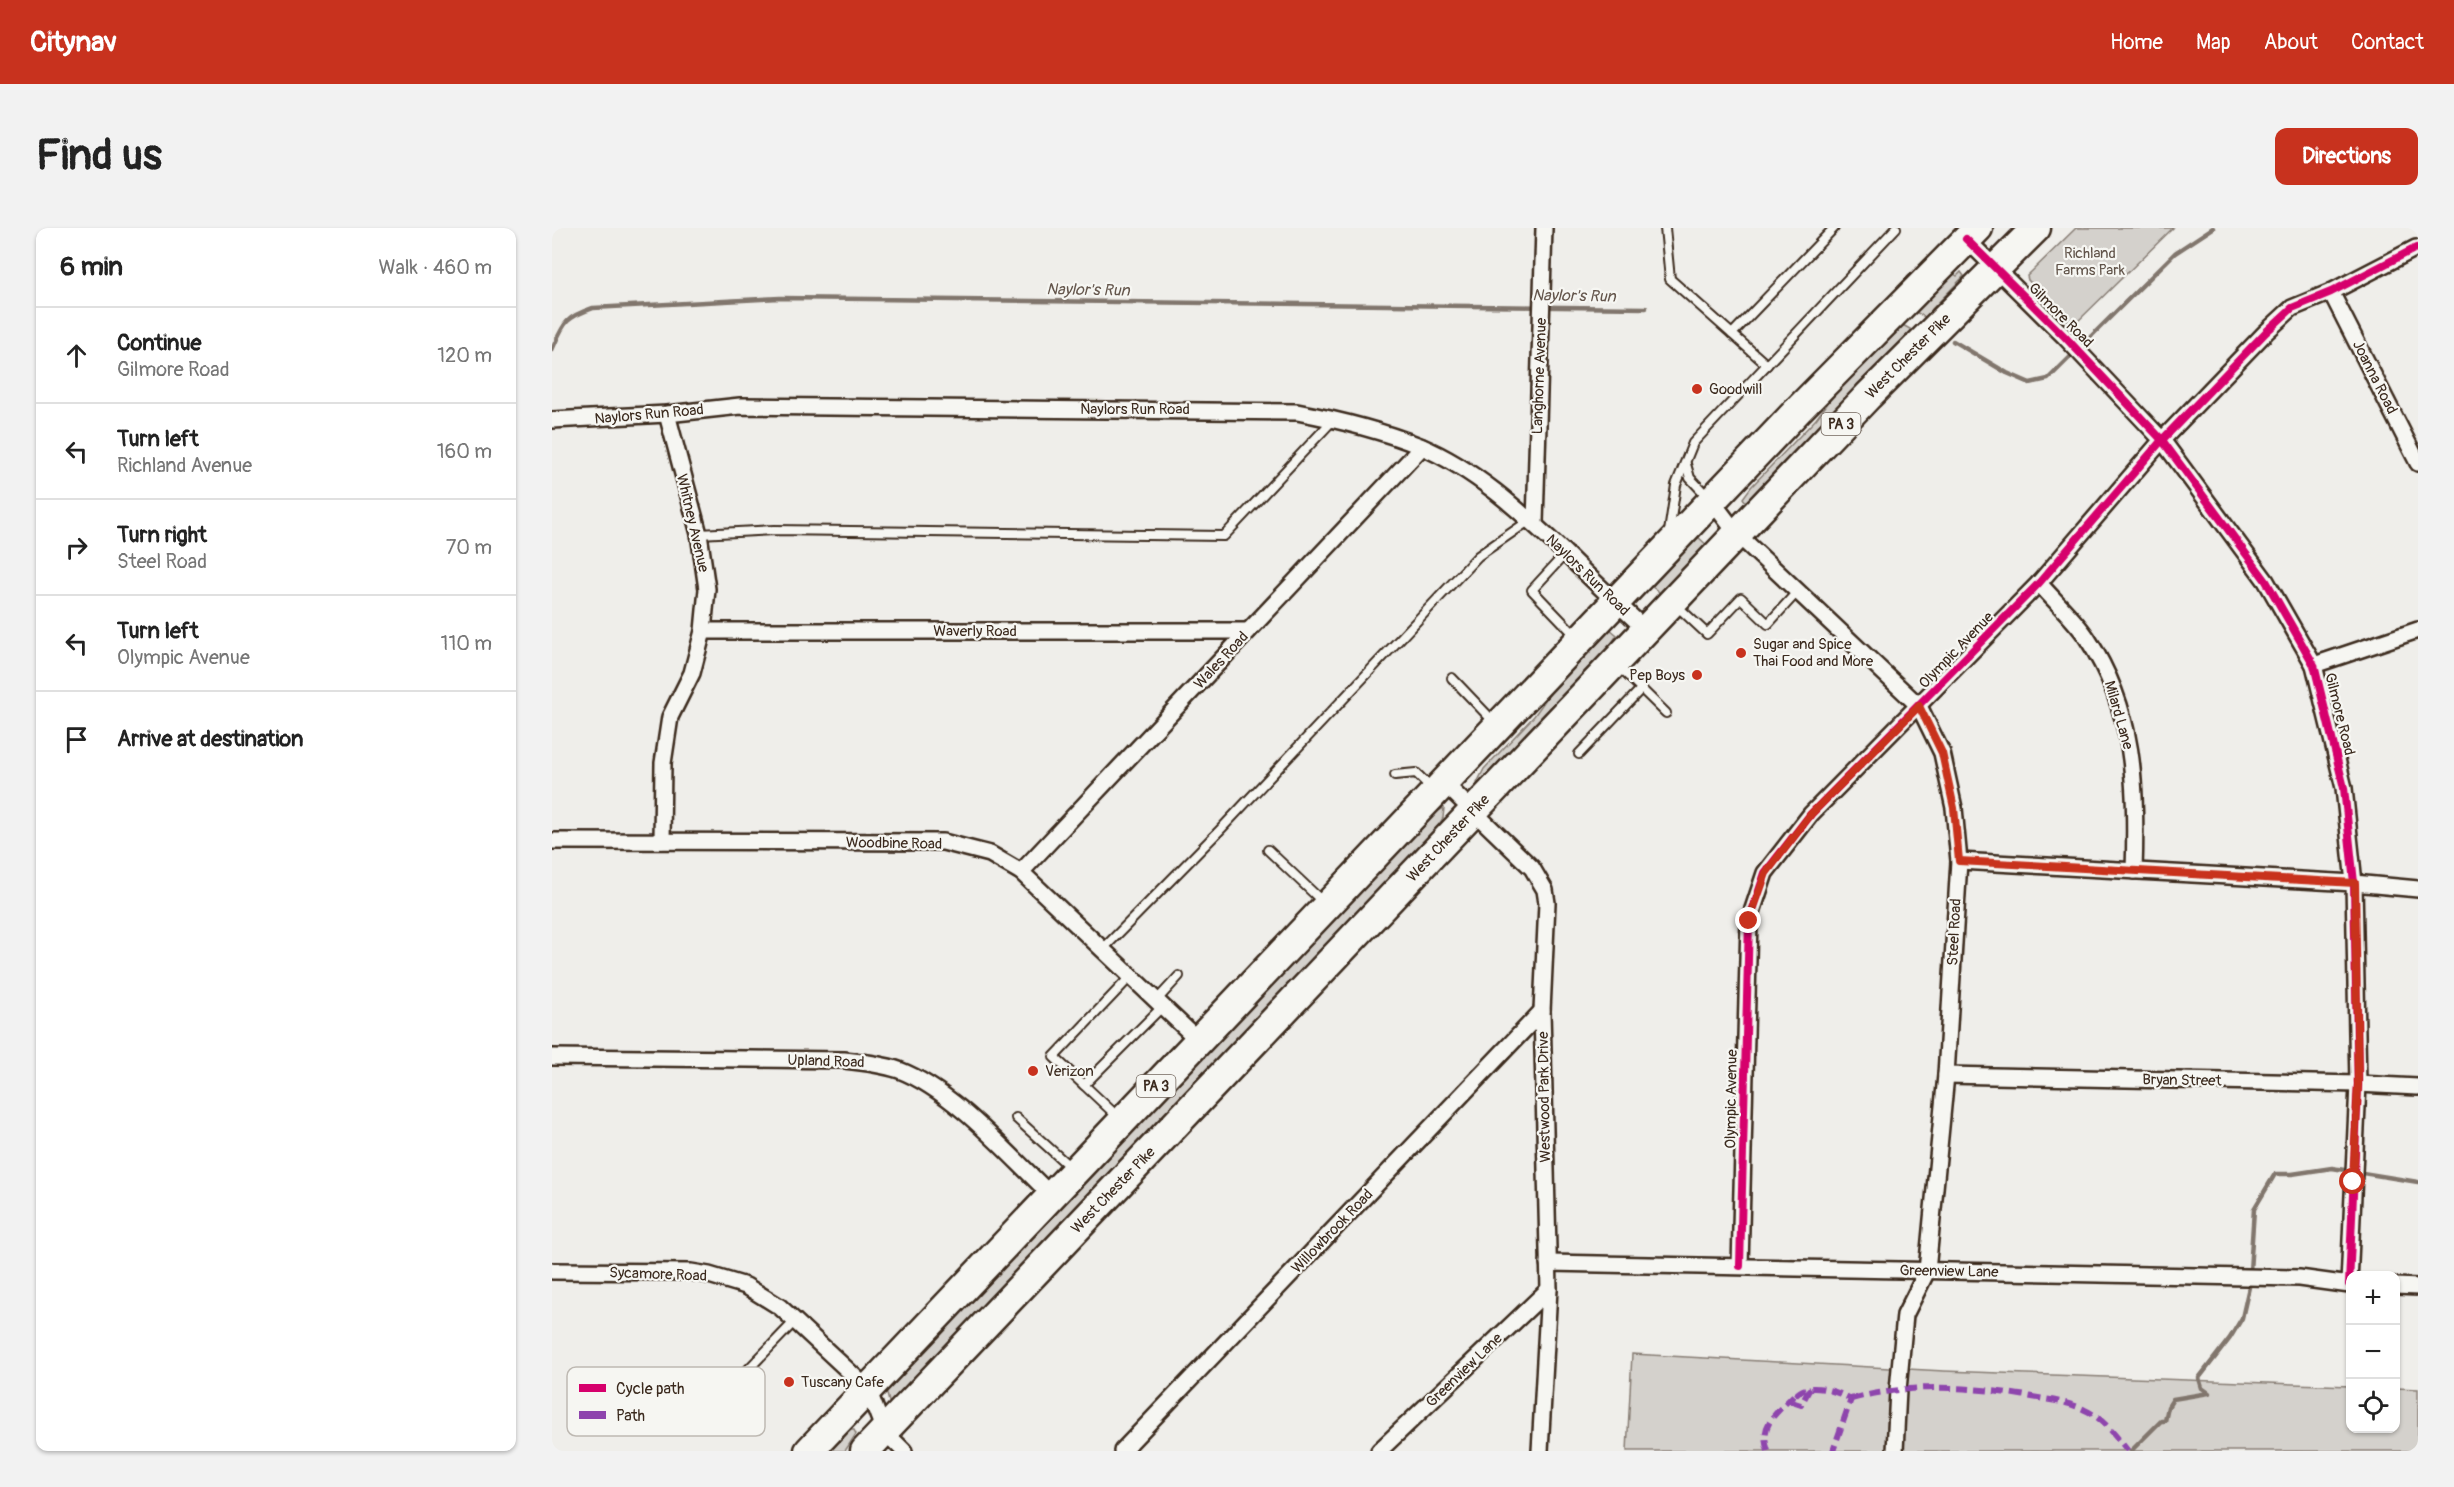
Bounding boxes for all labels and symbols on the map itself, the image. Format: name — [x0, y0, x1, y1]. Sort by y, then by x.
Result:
park label: Richland Farms Park — [2055, 244, 2126, 280]
water label: Naylor's Run — [1046, 279, 1131, 301]
street label: Gilmore Road — [2024, 279, 2097, 352]
water label: Naylor's Run — [1532, 285, 1617, 307]
street label: West Chester Pike — [1862, 309, 1956, 403]
street label: Langhorne Avenue — [1528, 317, 1551, 435]
street label: Joanna Road — [2348, 337, 2401, 417]
place label: Goodwill — [1709, 380, 1762, 399]
marker: Goodwill — [1690, 382, 1704, 396]
street label: Naylors Run Road — [594, 400, 704, 429]
street label: Naylors Run Road — [1080, 400, 1190, 419]
road number: PA 3 — [1822, 413, 1860, 435]
street label: Whitney Avenue — [672, 472, 713, 575]
street label: Naylors Run Road — [1542, 530, 1634, 620]
street label: Olympic Avenue — [1915, 608, 1998, 693]
street label: Waverly Road — [933, 622, 1017, 641]
street label: Wales Road — [1190, 628, 1253, 693]
place label: Sugar and Spice Thai Food and More — [1753, 635, 1874, 671]
marker: Sugar and Spice Thai Food and More — [1734, 646, 1748, 660]
place label: Pep Boys — [1629, 666, 1685, 685]
marker: Pep Boys — [1690, 668, 1704, 682]
street label: Gilmore Road — [2320, 671, 2359, 757]
street label: Milard Lane — [2100, 679, 2138, 752]
street label: West Chester Pike — [1403, 790, 1494, 886]
street label: Woodbine Road — [846, 833, 942, 854]
street label: Steel Road — [1943, 898, 1966, 966]
route end — [1735, 907, 1761, 933]
street label: Westwood Park Drive — [1534, 1031, 1555, 1163]
street label: Olympic Avenue — [1721, 1048, 1742, 1149]
street label: Upland Road — [787, 1051, 865, 1072]
place label: Verizon — [1045, 1062, 1094, 1081]
marker: Verizon — [1026, 1064, 1040, 1078]
street label: Bryan Street — [2142, 1070, 2223, 1091]
road number: PA 3 — [1136, 1075, 1176, 1097]
street label: West Chester Pike — [1067, 1143, 1160, 1238]
route start — [2339, 1168, 2365, 1194]
street label: Willowbrook Road — [1287, 1185, 1377, 1277]
street label: Greenview Lane — [1899, 1261, 1999, 1282]
street label: Sycamore Road — [609, 1263, 707, 1286]
street label: Greenview Lane — [1422, 1329, 1507, 1412]
legend — [567, 1367, 765, 1436]
place label: Tuscany Cafe — [801, 1373, 885, 1392]
marker: Tuscany Cafe — [782, 1375, 796, 1389]
text: Cycle path — [616, 1379, 684, 1399]
text: Path — [616, 1406, 645, 1426]

